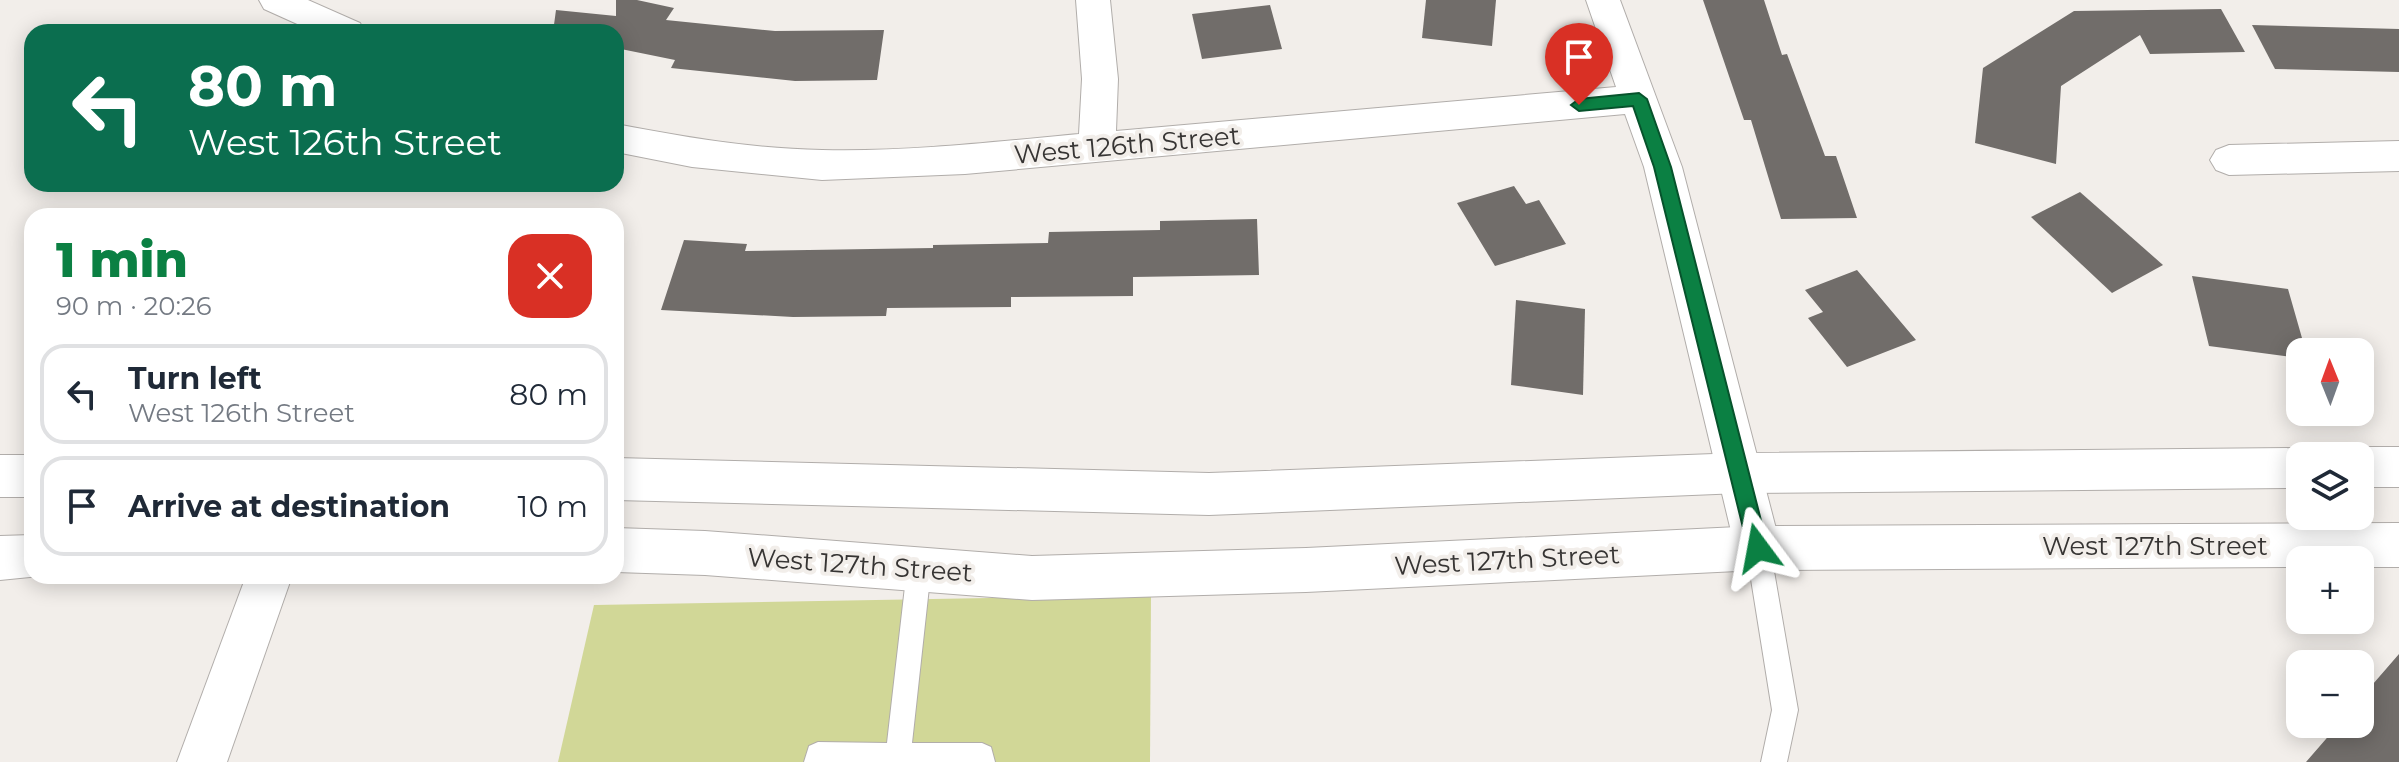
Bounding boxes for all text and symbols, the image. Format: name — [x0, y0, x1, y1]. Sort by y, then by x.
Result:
pin — [1545, 23, 1613, 105]
icon: arrive — [1557, 35, 1601, 79]
text: 80 m — [188, 52, 338, 120]
icon: left — [56, 56, 160, 160]
street label: West 126th Street — [1013, 119, 1241, 171]
text: West 126th Street — [188, 120, 502, 164]
text: 1 min — [56, 231, 188, 289]
button: close — [508, 234, 592, 318]
text: 90 m · 20:26 — [56, 290, 212, 322]
north arrow — [2286, 338, 2374, 426]
map controls — [2286, 338, 2374, 738]
text: Turn left — [128, 360, 261, 397]
icon: left — [60, 372, 104, 416]
text: 80 m — [509, 376, 588, 413]
text: West 126th Street — [128, 397, 355, 429]
button: layers — [2286, 442, 2374, 530]
icon: arrive — [60, 484, 104, 528]
text: Arrive at destination — [128, 488, 450, 525]
text: 10 m — [518, 488, 588, 525]
position arrow — [1716, 506, 1800, 590]
street label: West 127th Street — [2042, 530, 2268, 562]
street label: West 127th Street — [1393, 538, 1621, 582]
street label: West 127th Street — [746, 541, 974, 589]
button: + — [2286, 546, 2374, 634]
button: − — [2286, 650, 2374, 738]

